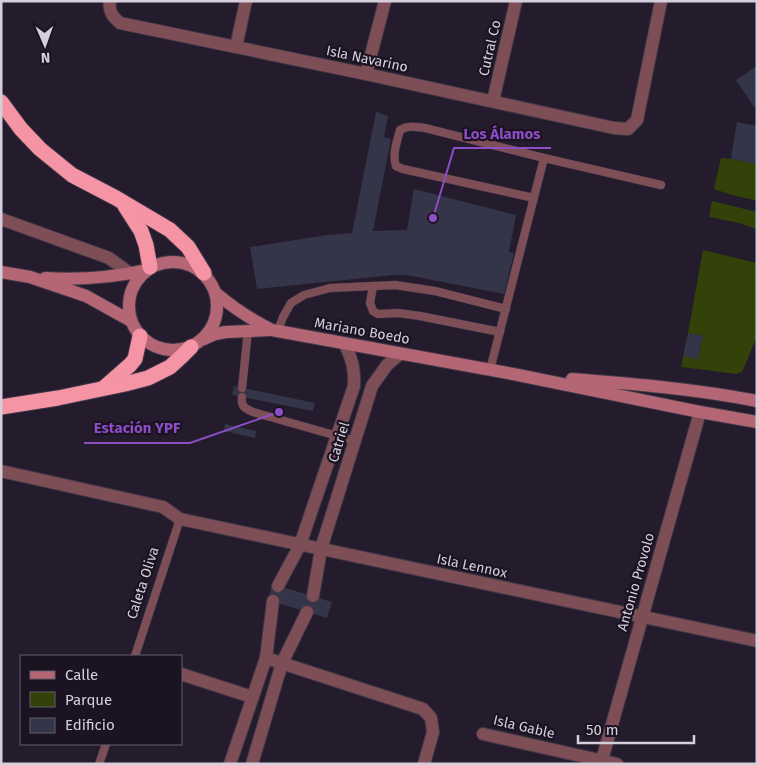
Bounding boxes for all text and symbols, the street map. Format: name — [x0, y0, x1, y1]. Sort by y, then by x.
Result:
street label: Cutral Co — [475, 18, 505, 78]
north arrow — [20, 20, 70, 70]
street label: Isla Navarino — [325, 42, 409, 76]
text: N — [40, 49, 50, 66]
callout: Los Álamos — [454, 118, 551, 148]
text: Los Álamos — [463, 125, 541, 143]
street label: Mariano Boedo — [313, 314, 411, 348]
callout: Estación YPF — [84, 413, 190, 443]
text: Estación YPF — [94, 419, 181, 437]
street label: Catriel — [325, 420, 353, 464]
street label: Antonio Provolo — [614, 531, 658, 633]
street label: Caleta Oliva — [123, 545, 163, 621]
street label: Isla Lennox — [435, 550, 509, 582]
legend — [20, 655, 182, 745]
text: Calle — [65, 666, 98, 684]
text: Parque — [65, 691, 112, 709]
street label: Isla Gable — [492, 712, 556, 742]
scale bar — [578, 712, 694, 744]
text: Edificio — [65, 716, 115, 734]
text: 50 m — [586, 721, 619, 739]

